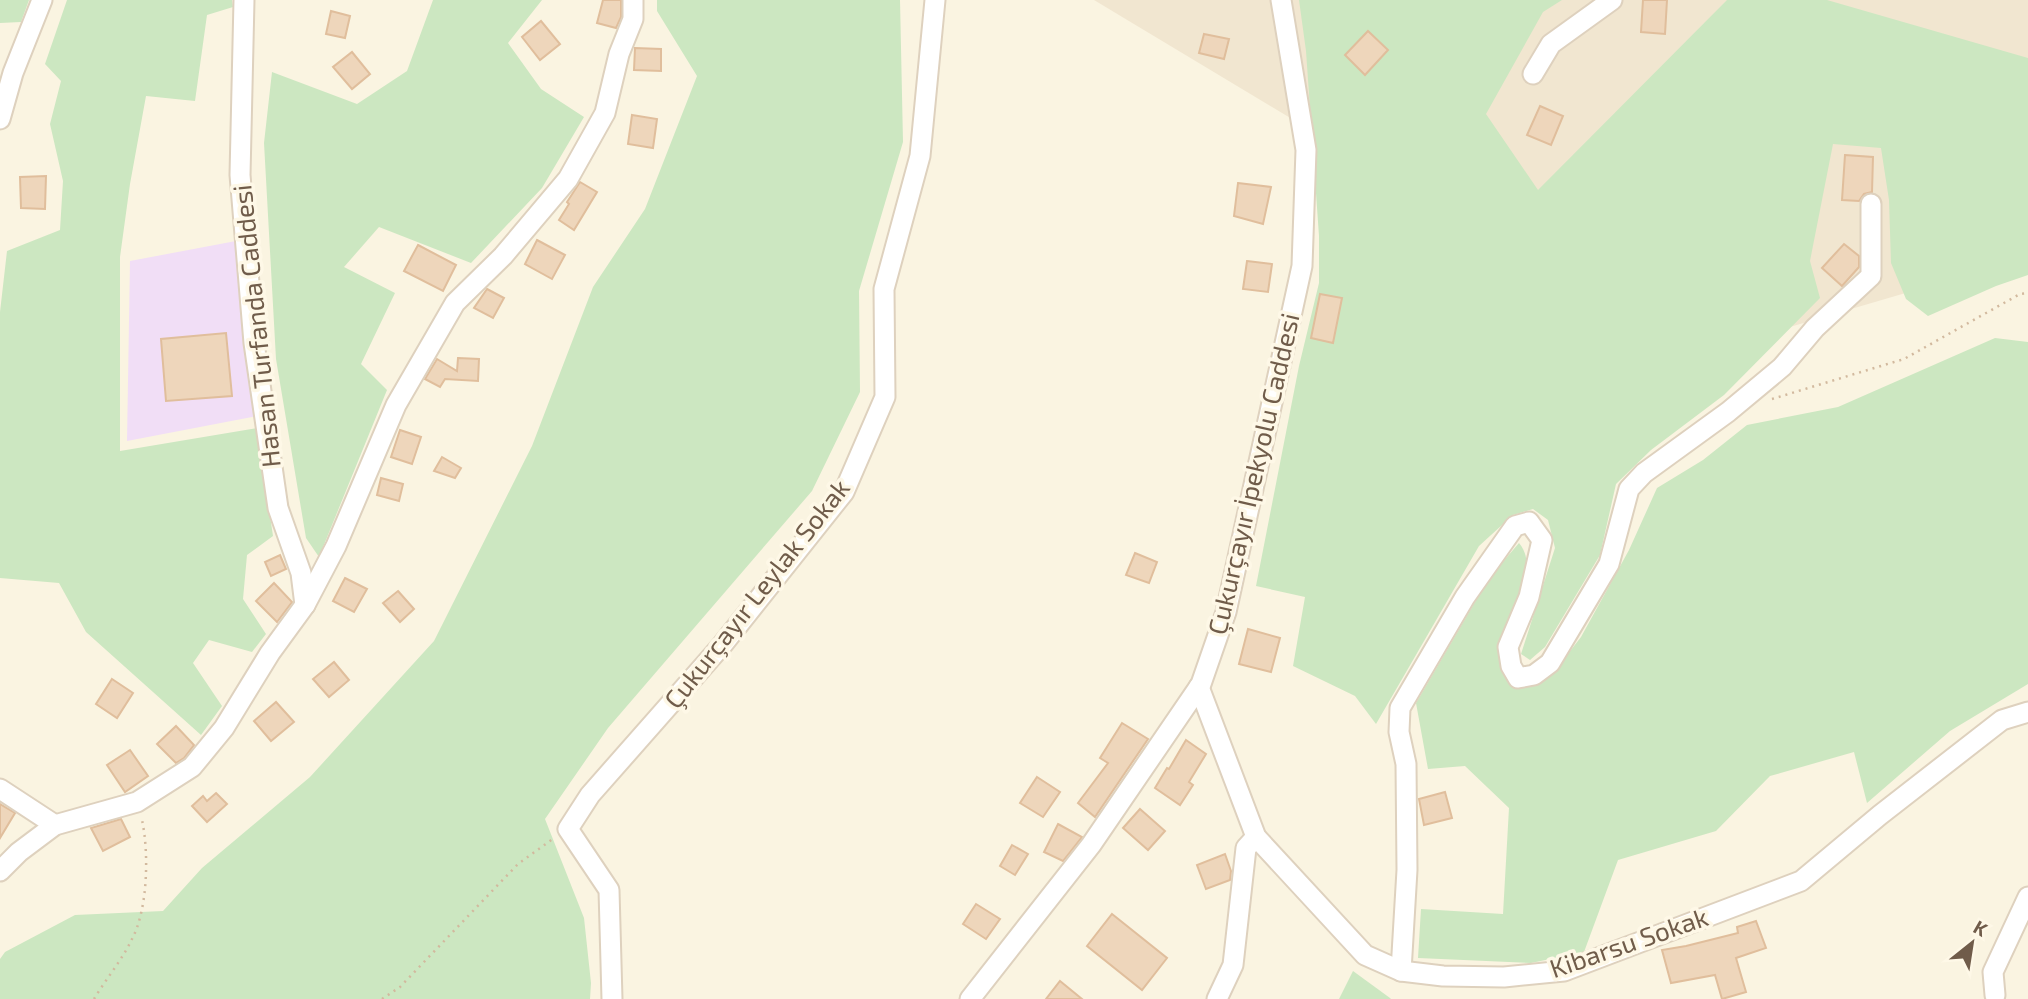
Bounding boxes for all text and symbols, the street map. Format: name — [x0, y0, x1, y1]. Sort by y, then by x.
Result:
street label: Hasan Turfanda Caddesi — [225, 183, 286, 469]
street label: Çukurçayır İpekyolu Caddesi — [1200, 310, 1307, 638]
street label: Çukurçayır Leylak Sokak — [657, 472, 857, 715]
street label: Kibarsu Sokak — [1545, 900, 1712, 983]
north arrow — [1937, 908, 2007, 978]
text: K — [1970, 915, 1992, 941]

